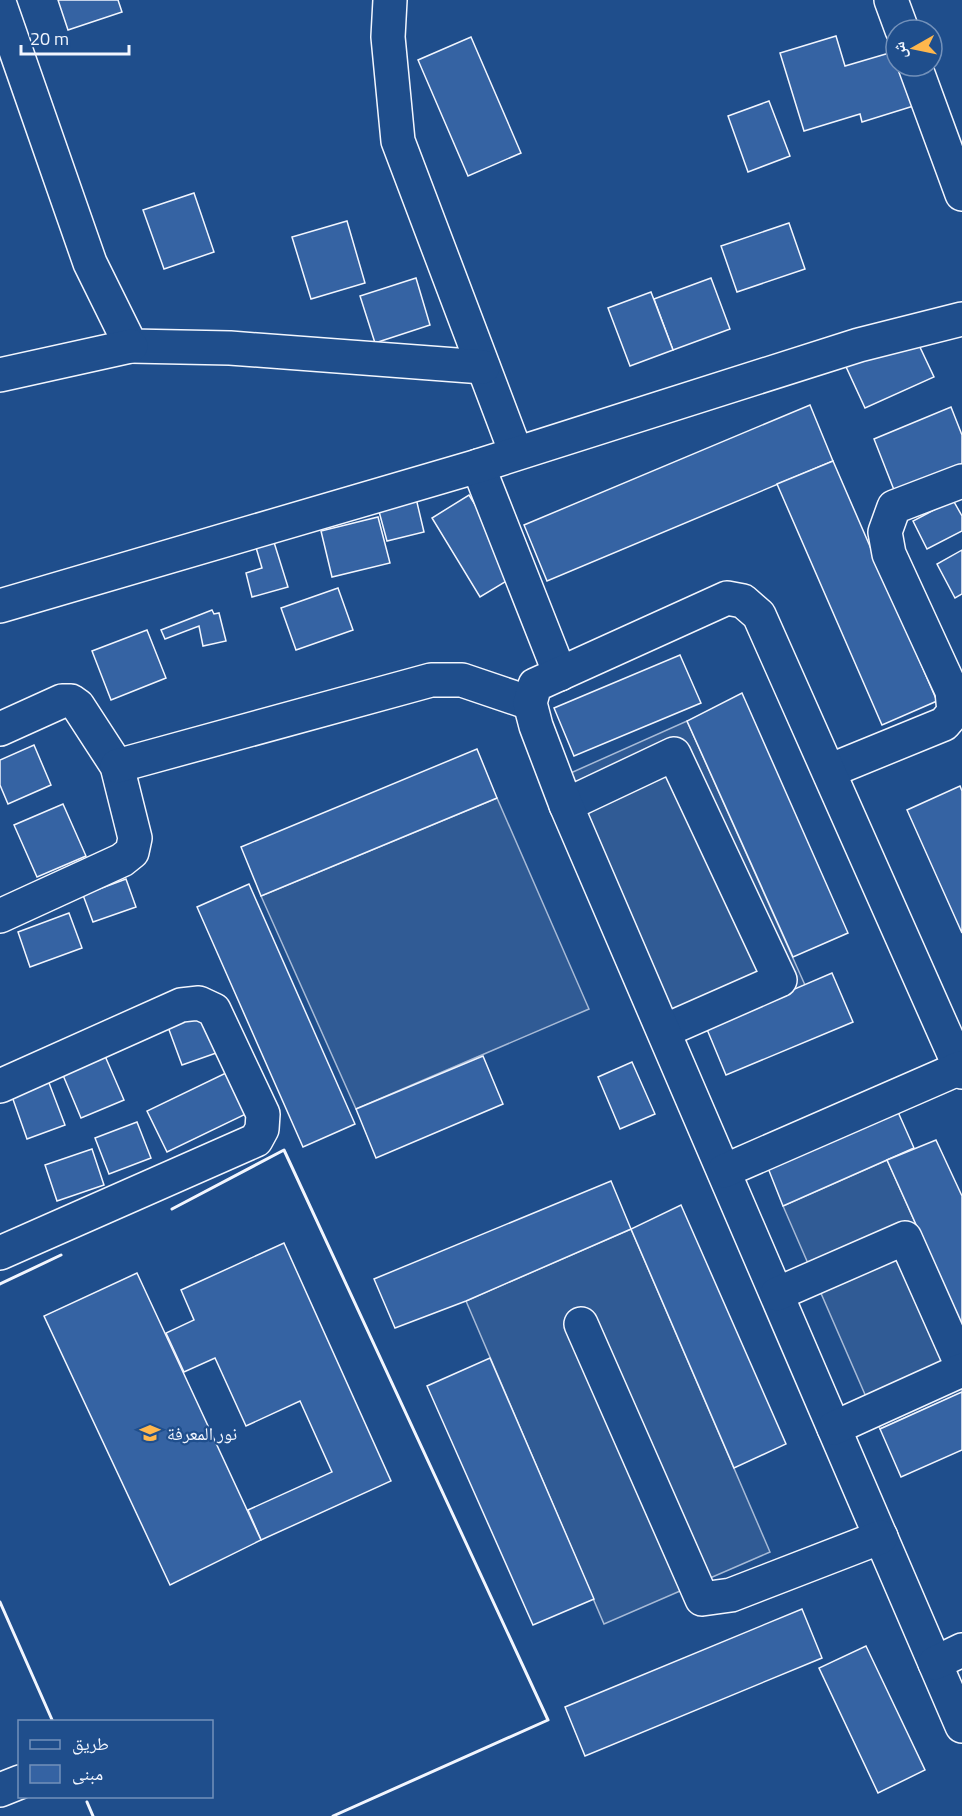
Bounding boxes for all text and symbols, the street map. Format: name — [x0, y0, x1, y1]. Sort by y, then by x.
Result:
scale bar — [21, 18, 129, 56]
north arrow — [884, 18, 944, 78]
text: 20 m — [30, 25, 69, 52]
text: ش — [886, 40, 912, 61]
place label: نور المعرفة — [167, 1420, 237, 1447]
school or university icon: نور المعرفة — [138, 1421, 162, 1445]
legend — [18, 1720, 213, 1798]
text: طريق — [72, 1730, 109, 1757]
text: مبنى — [72, 1760, 103, 1787]

